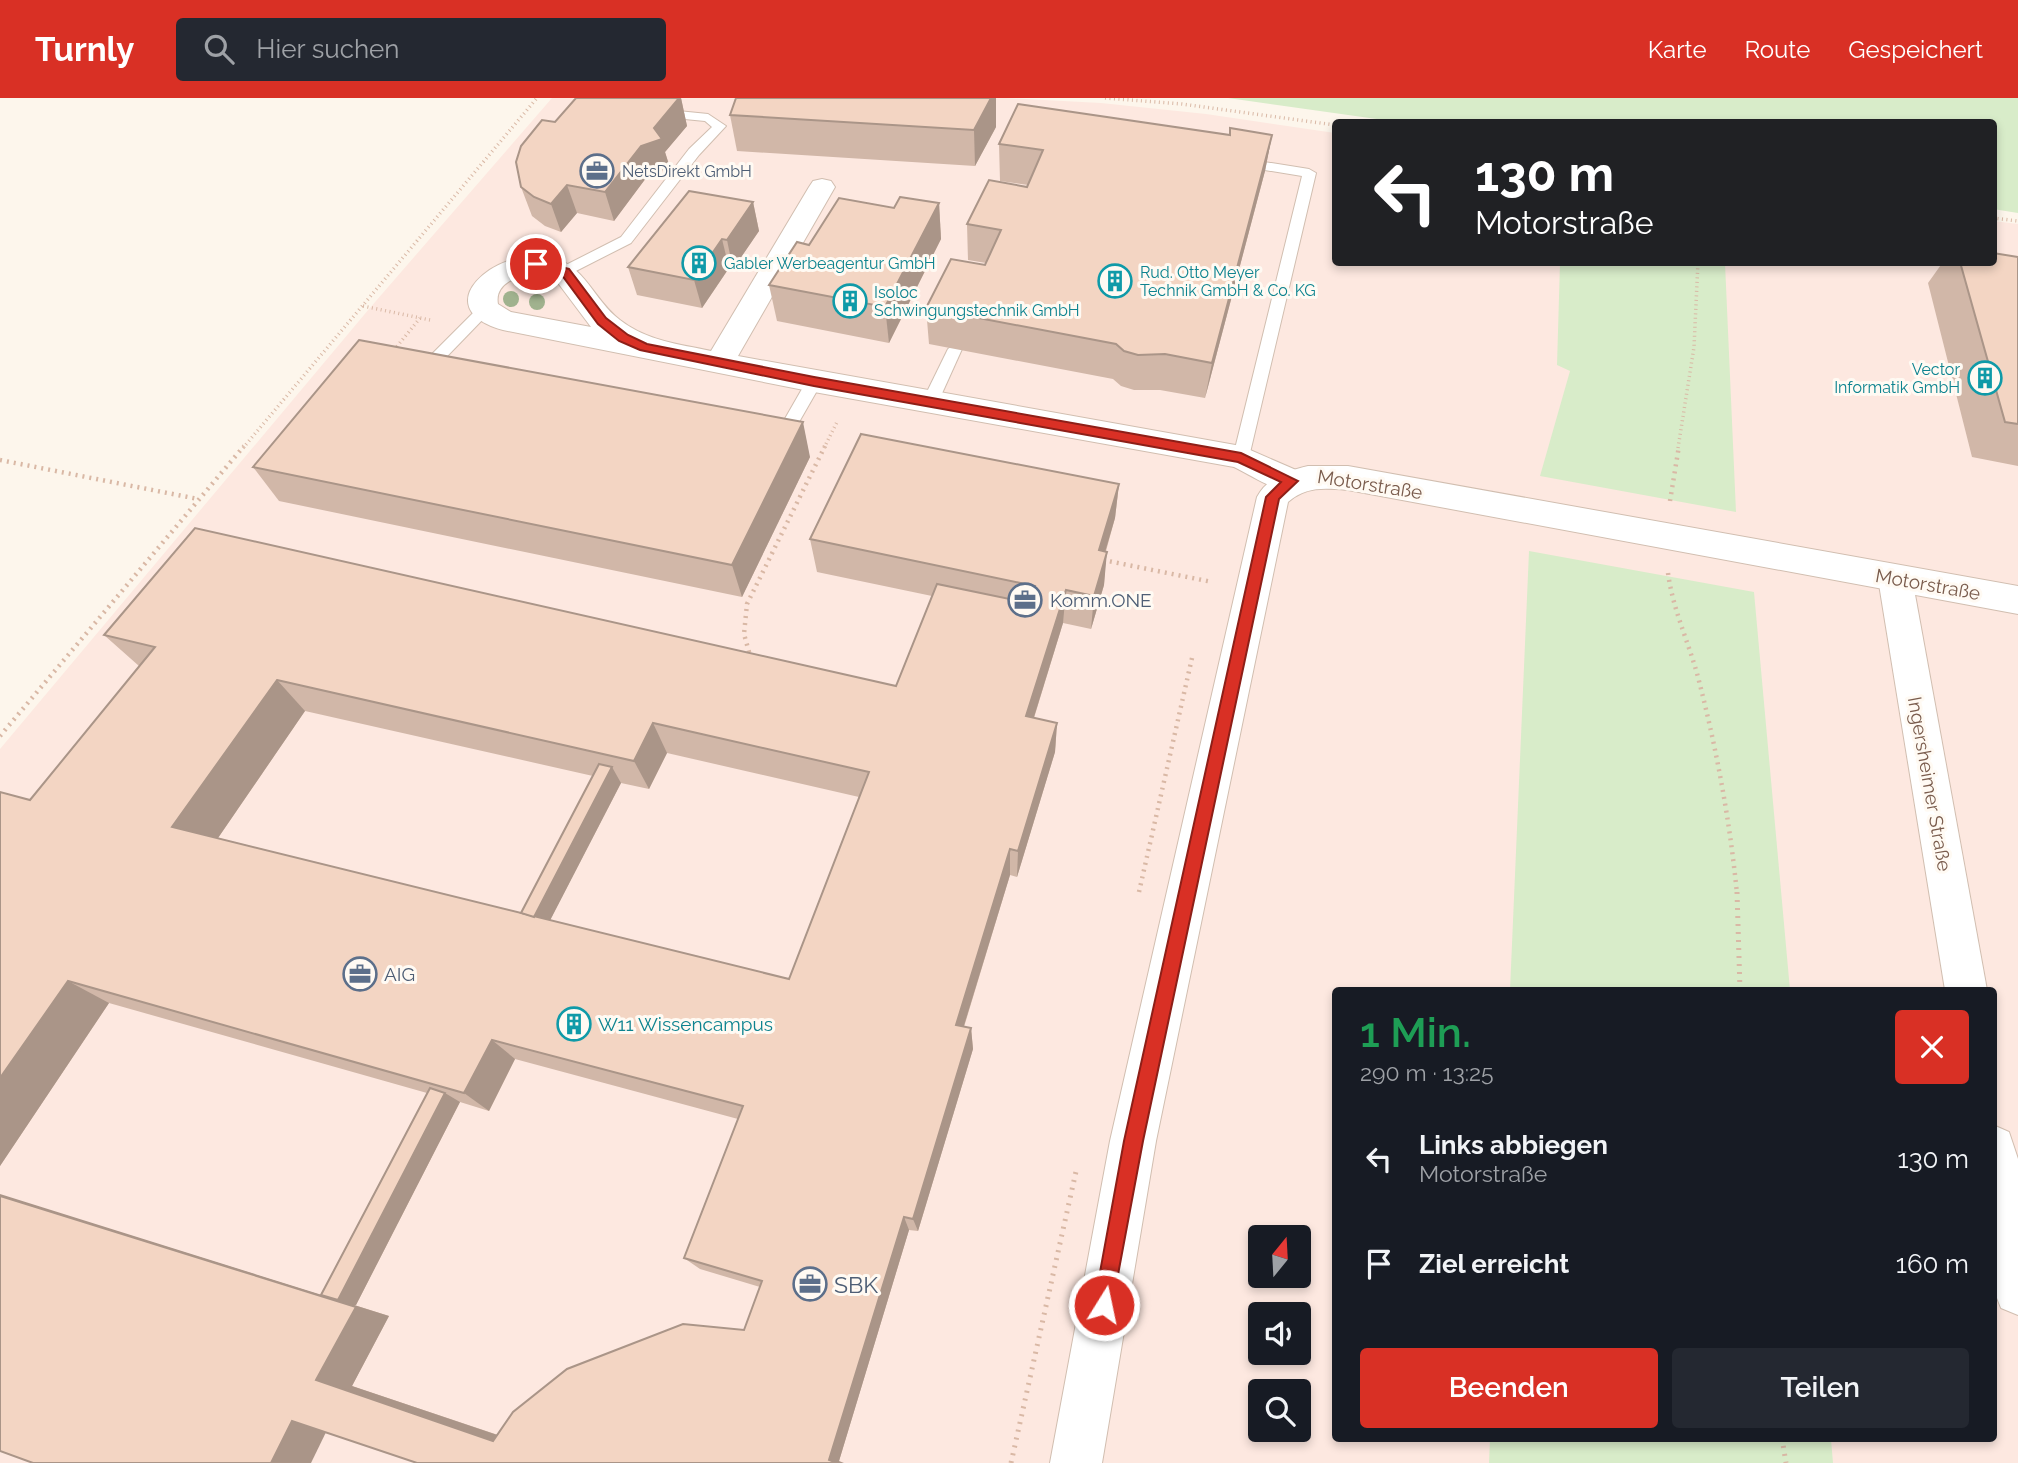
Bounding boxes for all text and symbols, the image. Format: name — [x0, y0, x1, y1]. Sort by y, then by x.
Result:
search box — [176, 18, 666, 81]
text: Turnly — [35, 30, 134, 69]
icon: search — [200, 30, 238, 68]
text: Hier suchen — [256, 34, 399, 64]
text: Karte — [1648, 35, 1707, 64]
text: Route — [1745, 35, 1810, 64]
text: Gespeichert — [1848, 35, 1983, 64]
text: 130 m — [1475, 145, 1614, 202]
icon: left — [1360, 147, 1451, 238]
office icon: NetsDirekt GmbH — [578, 152, 616, 190]
place label: NetsDirekt GmbH — [622, 162, 752, 181]
text: Motorstraße — [1475, 204, 1654, 241]
pin — [506, 234, 566, 294]
building icon: Gabler Werbeagentur GmbH — [680, 244, 718, 282]
icon: arrive — [517, 245, 555, 283]
place label: Gabler Werbeagentur GmbH — [724, 254, 936, 273]
building icon: Rud. Otto Meyer Technik GmbH & Co. KG — [1096, 262, 1134, 300]
place label: Rud. Otto Meyer Technik GmbH & Co. KG — [1140, 263, 1316, 300]
building icon: Isoloc Schwingungstechnik GmbH — [831, 282, 869, 320]
place label: Isoloc Schwingungstechnik GmbH — [874, 283, 1080, 320]
building icon: Vector Informatik GmbH — [1966, 359, 2004, 397]
place label: Vector Informatik GmbH — [1834, 360, 1960, 397]
street label: Motorstraße — [1316, 465, 1424, 503]
street label: Motorstraße — [1874, 564, 1982, 604]
office icon: Komm.ONE — [1006, 581, 1044, 619]
place label: Komm.ONE — [1050, 589, 1152, 611]
street label: Ingersheimer Straße — [1904, 695, 1956, 873]
office icon: AIG — [341, 955, 379, 993]
place label: AIG — [384, 963, 415, 985]
building icon: W11 Wissencampus — [555, 1005, 593, 1043]
text: 1 Min. — [1360, 1008, 1471, 1057]
button: close — [1895, 1010, 1969, 1084]
place label: W11 Wissencampus — [598, 1013, 773, 1035]
text: 290 m · 13:25 — [1360, 1059, 1494, 1086]
text: Links abbiegen — [1419, 1130, 1608, 1160]
icon: left — [1360, 1140, 1398, 1178]
text: 130 m — [1898, 1144, 1969, 1174]
text: Motorstraße — [1419, 1160, 1547, 1187]
north arrow — [1248, 1225, 1311, 1288]
map controls — [1248, 1225, 1311, 1442]
icon: arrive — [1360, 1245, 1398, 1283]
text: Ziel erreicht — [1419, 1249, 1569, 1279]
text: 160 m — [1896, 1249, 1969, 1279]
office icon: SBK — [791, 1265, 829, 1303]
position arrow — [1067, 1268, 1141, 1342]
place label: SBK — [834, 1271, 878, 1298]
button: sound — [1248, 1302, 1311, 1365]
button: Beenden — [1360, 1348, 1658, 1428]
button: Teilen — [1672, 1348, 1969, 1428]
button: search — [1248, 1379, 1311, 1442]

